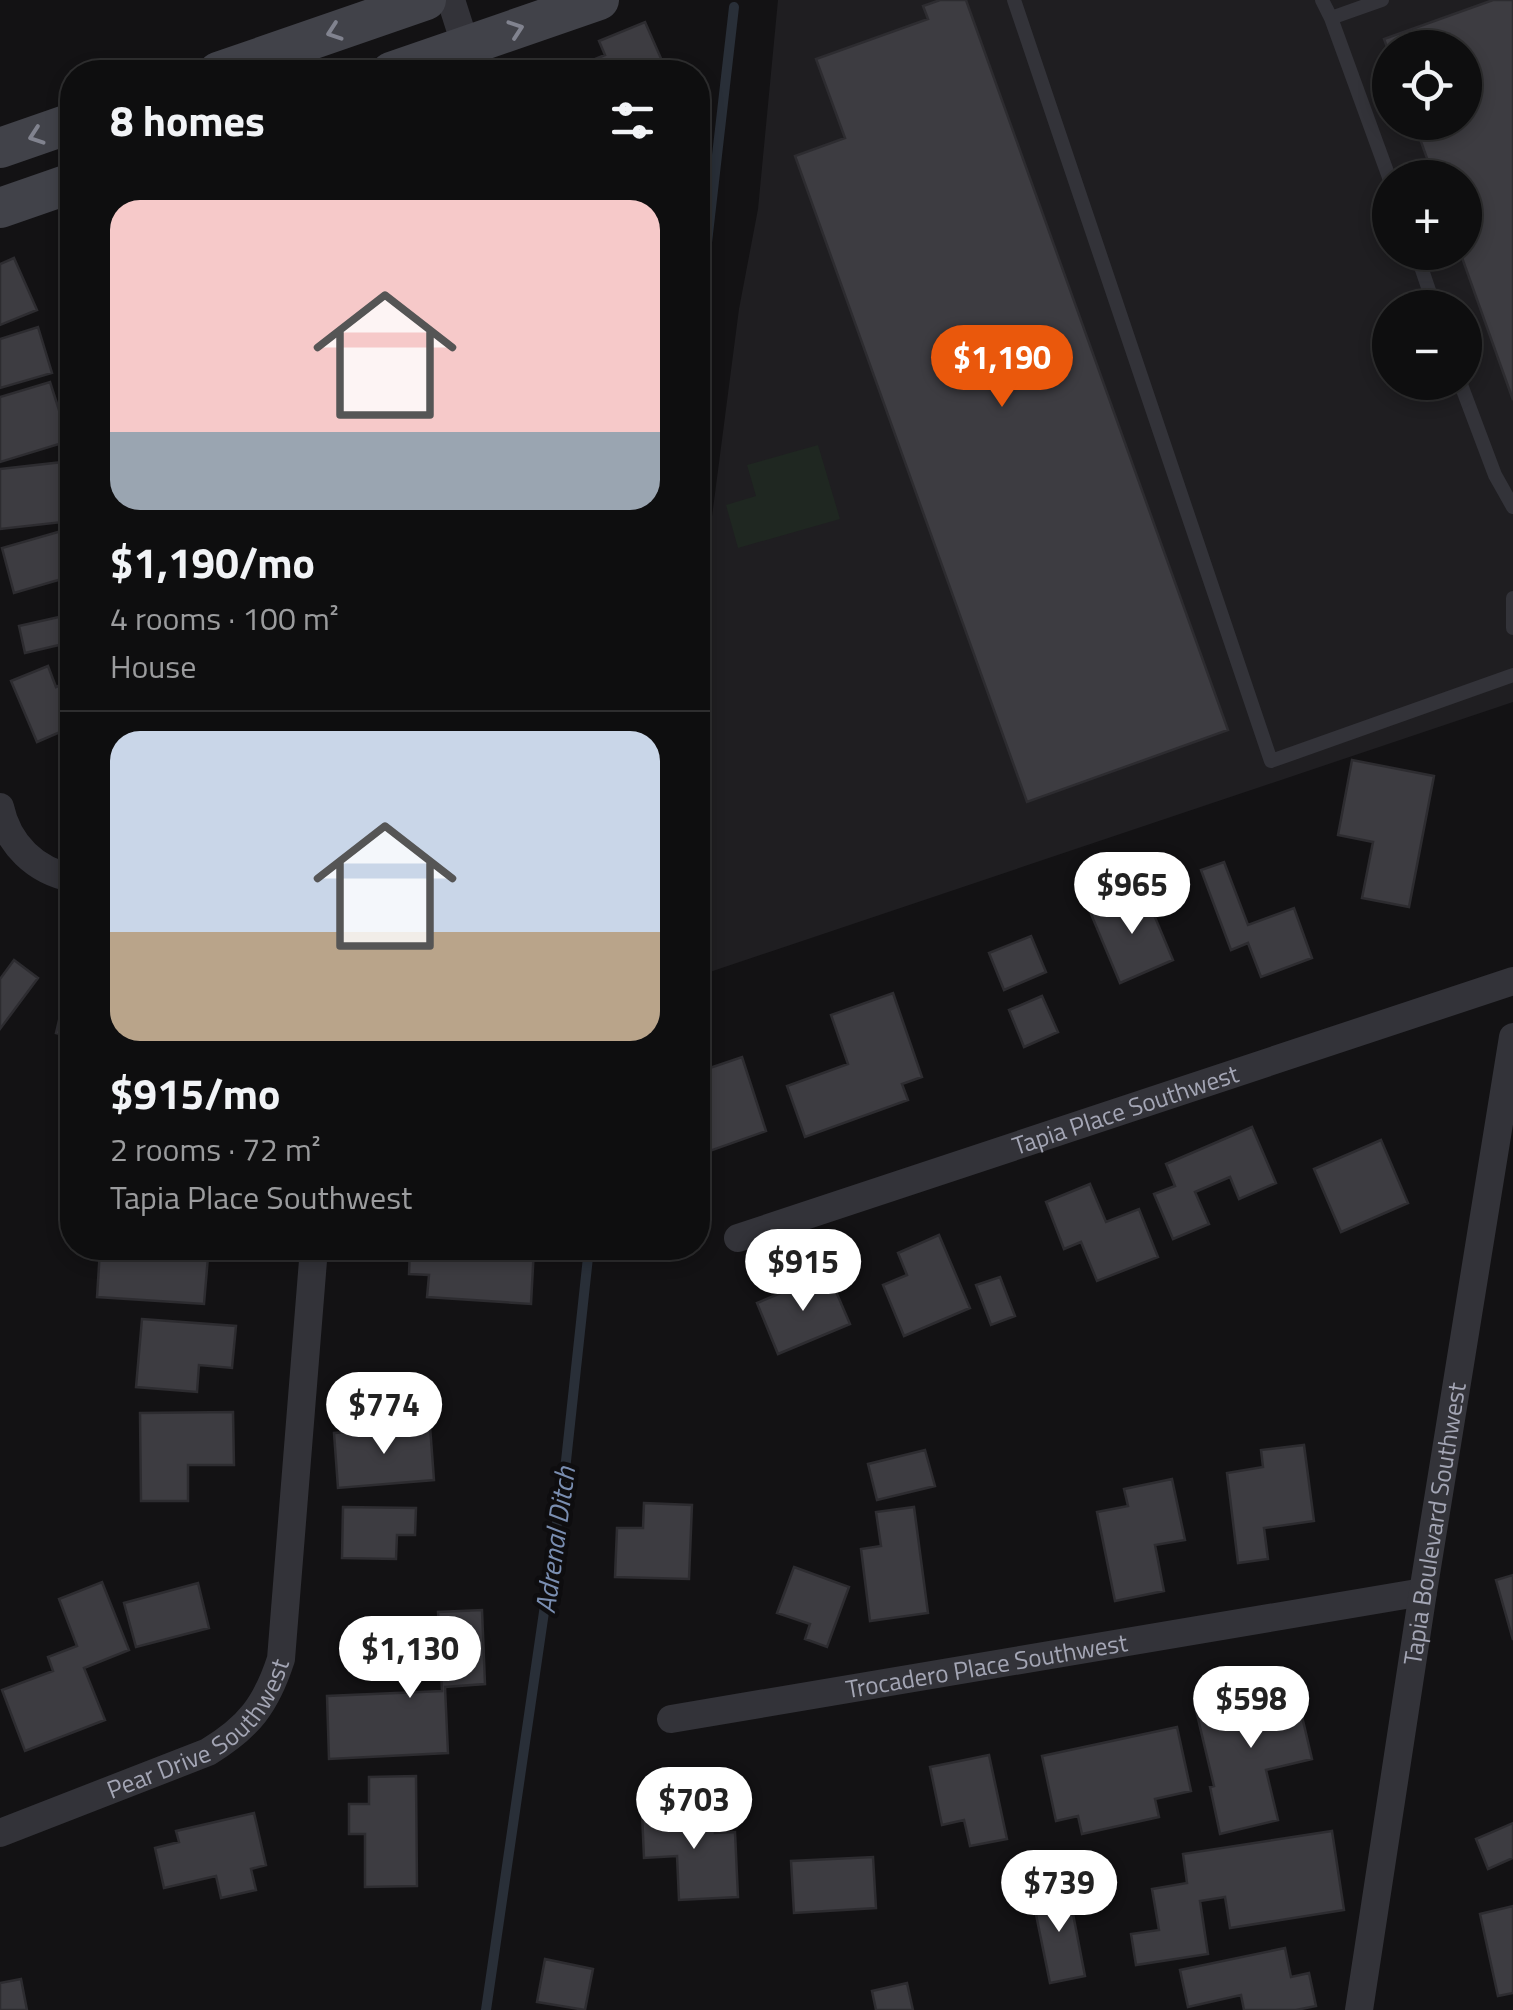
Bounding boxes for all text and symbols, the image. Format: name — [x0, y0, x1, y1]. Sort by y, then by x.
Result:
one-way arrow — [326, 20, 343, 41]
one-way arrow — [507, 20, 524, 41]
map controls — [1372, 30, 1482, 400]
button: locate — [1372, 30, 1482, 140]
text: 8 homes — [110, 88, 265, 152]
icon: filters — [605, 93, 660, 148]
one-way arrow — [29, 124, 46, 145]
button: + — [1372, 160, 1482, 270]
icon: home — [295, 265, 475, 445]
button: − — [1372, 290, 1482, 400]
pin: $1,190 — [921, 325, 1083, 410]
text: $1,190 — [953, 333, 1051, 381]
text: $1,190/mo — [110, 530, 315, 594]
text: 4 rooms · 100 m² — [110, 594, 339, 642]
text: House — [110, 642, 196, 690]
icon: home — [295, 796, 475, 976]
pin: $965 — [1073, 852, 1191, 937]
text: $965 — [1096, 860, 1168, 908]
street label: Tapia Place Southwest — [1007, 1054, 1244, 1165]
text: $915/mo — [110, 1061, 280, 1125]
text: 2 rooms · 72 m² — [110, 1125, 321, 1173]
text: Tapia Place Southwest — [110, 1173, 412, 1221]
pin: $915 — [744, 1229, 862, 1314]
text: $915 — [767, 1237, 839, 1285]
pin: $774 — [325, 1372, 443, 1457]
street label: Tapia Boulevard Southwest — [1393, 1379, 1476, 1668]
text: $774 — [348, 1380, 420, 1428]
water label: Adrenal Ditch — [523, 1463, 586, 1616]
pin: $1,130 — [329, 1616, 491, 1701]
street label: Trocadero Place Southwest — [843, 1623, 1131, 1708]
text: $1,130 — [361, 1624, 459, 1672]
street label: Pear Drive Southwest — [101, 1653, 299, 1809]
pin: $598 — [1192, 1666, 1310, 1751]
text: $598 — [1215, 1674, 1287, 1722]
pin: $703 — [635, 1767, 753, 1852]
text: $703 — [658, 1775, 730, 1823]
pin: $739 — [1000, 1850, 1118, 1935]
text: $739 — [1023, 1858, 1095, 1906]

